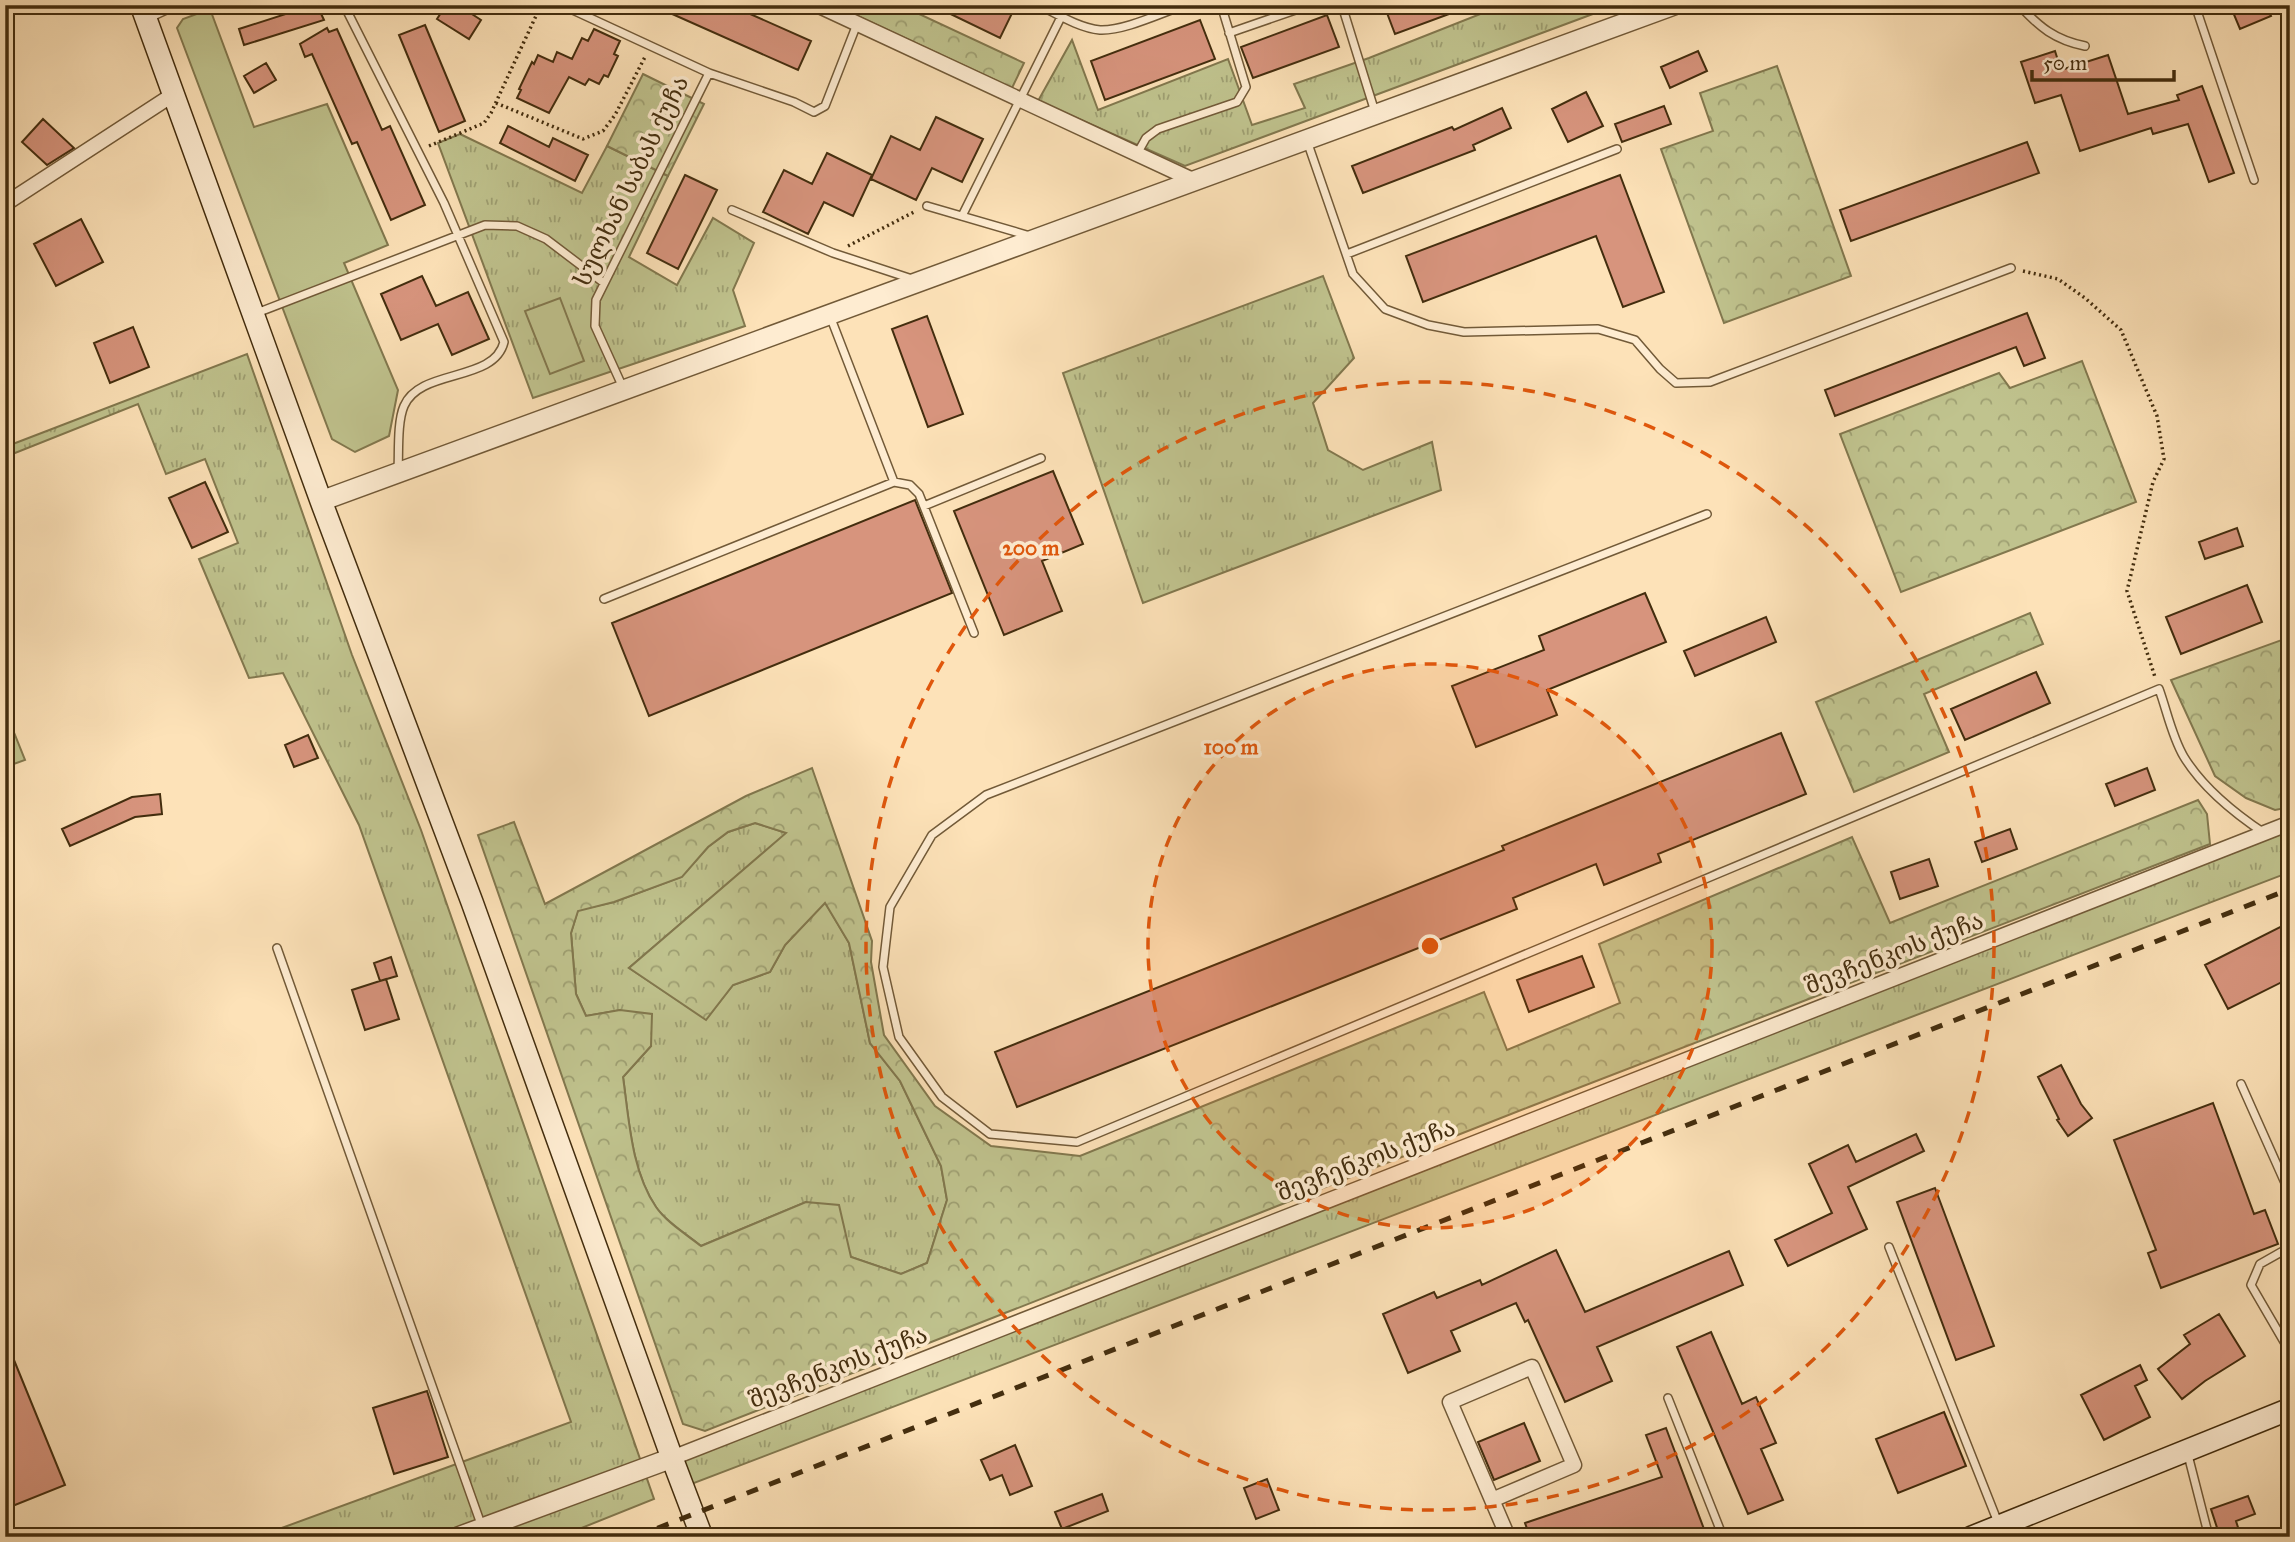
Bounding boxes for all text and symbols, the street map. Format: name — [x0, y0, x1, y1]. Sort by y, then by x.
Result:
scale bar — [2032, 38, 2174, 82]
text: 50 m — [2043, 50, 2088, 76]
street label: სულხან საბას ქუჩა — [567, 71, 695, 291]
text: 200 m — [1003, 535, 1060, 561]
text: 100 m — [1204, 734, 1259, 760]
street label: შევჩენკოს ქუჩა — [1800, 905, 1988, 1001]
centre of rings — [1418, 934, 1442, 958]
street label: შევჩენკოს ქუჩა — [1272, 1112, 1460, 1208]
street label: შევჩენკოს ქუჩა — [744, 1319, 932, 1415]

